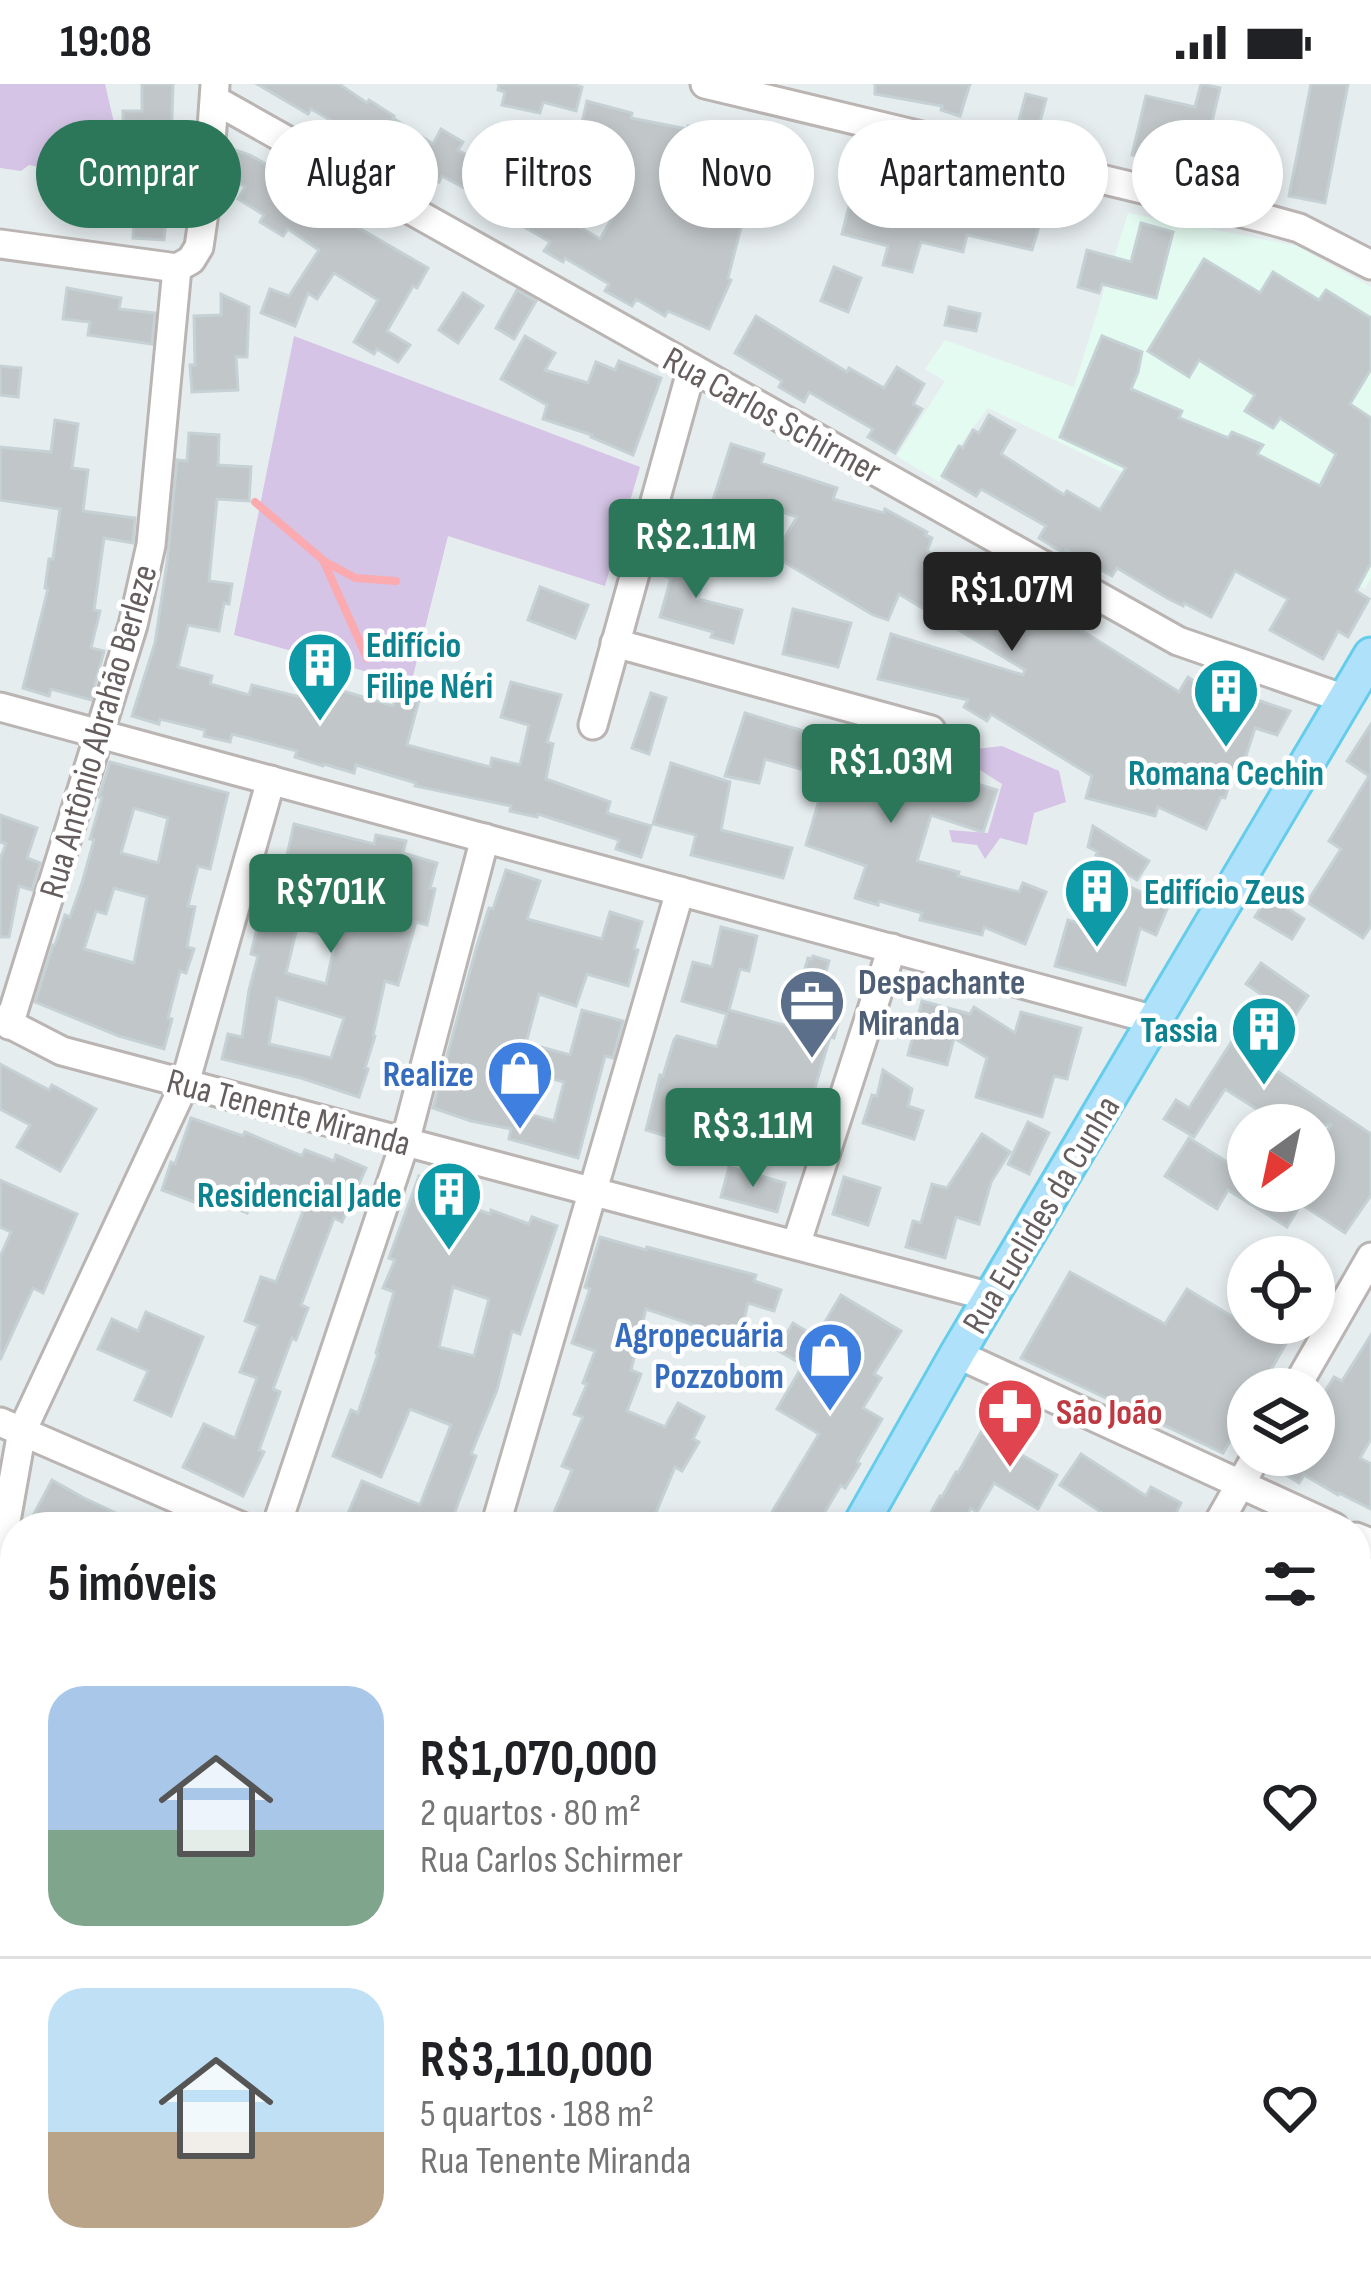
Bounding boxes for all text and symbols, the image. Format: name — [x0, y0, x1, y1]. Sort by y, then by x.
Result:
text: 19:08 — [60, 15, 152, 70]
chip: Comprar — [36, 120, 241, 228]
chip: Alugar — [265, 120, 438, 228]
chip: Filtros — [462, 120, 635, 228]
chip: Novo — [659, 120, 814, 228]
chip: Apartamento — [838, 120, 1108, 228]
chip: Casa — [1132, 120, 1283, 228]
street label: Rua Carlos Schirmer — [655, 339, 888, 494]
pin: R$2.11M — [585, 499, 807, 601]
text: R$2.11M — [636, 514, 756, 561]
pin: R$1.07M — [901, 552, 1123, 654]
street label: Rua Antônio Abrahão Berleze — [31, 560, 168, 903]
text: R$1.07M — [950, 567, 1074, 614]
place label: Edifício Filipe Néri — [366, 625, 493, 709]
building icon: Edifício Filipe Néri — [285, 630, 355, 724]
building icon: Romana Cechin — [1191, 656, 1261, 750]
pin: R$1.03M — [780, 724, 1002, 826]
text: R$1.03M — [829, 739, 953, 786]
place label: Romana Cechin — [1128, 753, 1324, 796]
pin: R$701K — [233, 854, 429, 956]
building icon: Edifício Zeus — [1062, 856, 1132, 950]
text: R$701K — [276, 869, 386, 916]
place label: Edifício Zeus — [1144, 872, 1305, 915]
place label: Despachante Miranda — [858, 962, 1025, 1046]
office icon: Despachante Miranda — [777, 967, 847, 1061]
building icon: Tassia — [1229, 994, 1299, 1088]
place label: Tassia — [1140, 1010, 1218, 1053]
shop icon: Realize — [485, 1038, 555, 1132]
place label: Realize — [383, 1054, 474, 1097]
street label: Rua Tenente Miranda — [162, 1060, 415, 1167]
pin: R$3.11M — [642, 1088, 864, 1190]
street label: Rua Euclides da Cunha — [954, 1089, 1130, 1342]
text: R$3.11M — [693, 1103, 813, 1150]
north arrow — [1227, 1104, 1335, 1212]
map controls — [1227, 1104, 1335, 1476]
building icon: Residencial Jade — [414, 1159, 484, 1253]
place label: Residencial Jade — [197, 1175, 402, 1218]
button: locate — [1227, 1236, 1335, 1344]
place label: Agropecuária Pozzobom — [614, 1315, 784, 1399]
shop icon: Agropecuária Pozzobom — [795, 1320, 865, 1414]
button: layers — [1227, 1368, 1335, 1476]
pharmacy icon: São João — [975, 1376, 1045, 1470]
place label: São João — [1056, 1392, 1162, 1435]
icon: filters — [1257, 1551, 1323, 1617]
text: 5 imóveis — [48, 1554, 217, 1615]
text: R$1,070,000 — [420, 1729, 657, 1790]
icon: home — [144, 1734, 288, 1878]
icon: heart — [1257, 1773, 1323, 1839]
text: 2 quartos · 80 m² — [420, 1790, 641, 1837]
text: Rua Carlos Schirmer — [420, 1837, 683, 1884]
text: R$3,110,000 — [420, 2030, 653, 2091]
icon: home — [144, 2036, 288, 2180]
icon: heart — [1257, 2075, 1323, 2141]
text: 5 quartos · 188 m² — [420, 2091, 654, 2138]
text: Rua Tenente Miranda — [420, 2138, 691, 2185]

